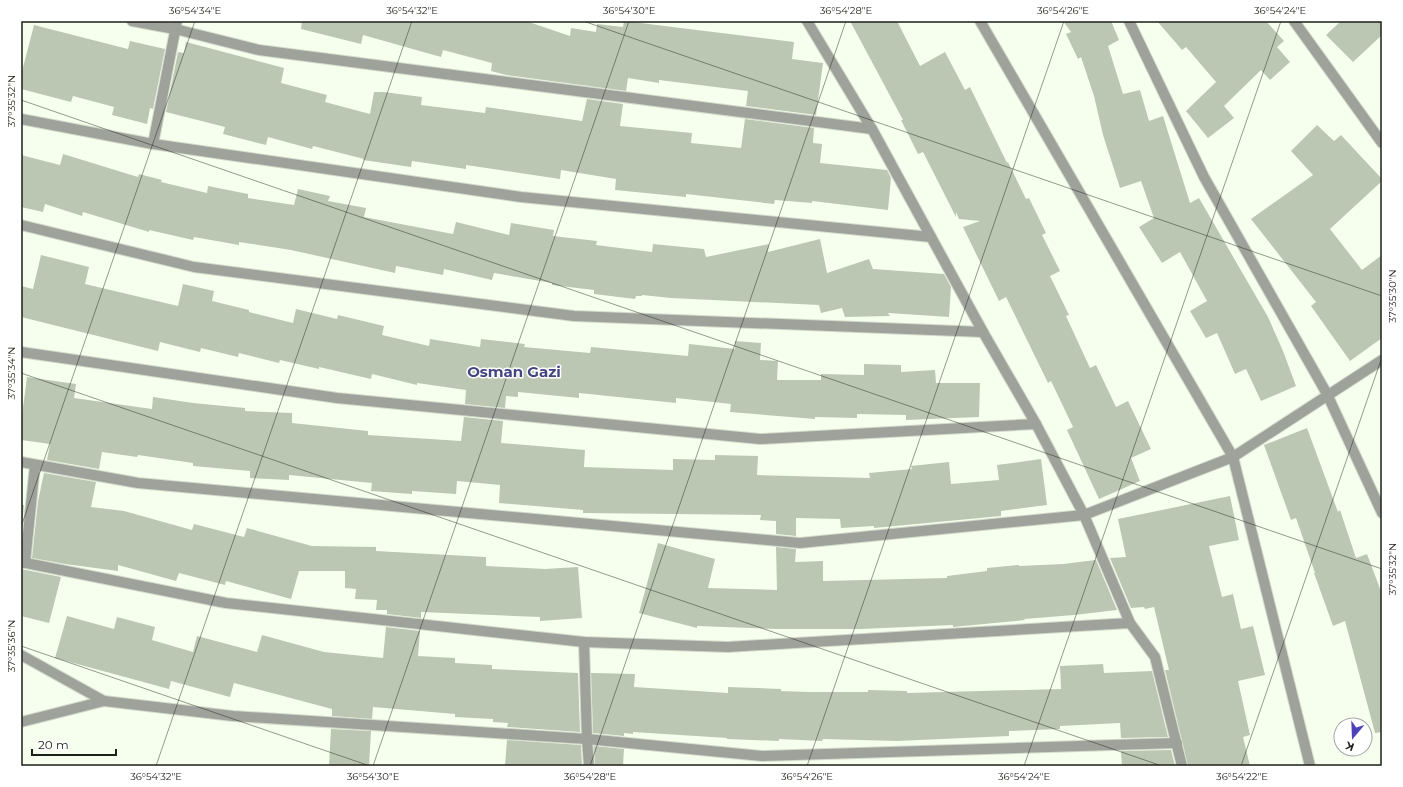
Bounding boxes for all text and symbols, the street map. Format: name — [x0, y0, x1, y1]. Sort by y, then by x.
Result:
text: 36°54'34"E — [169, 4, 221, 17]
text: 36°54'32"E — [386, 4, 438, 17]
text: 36°54'30"E — [603, 4, 656, 17]
text: 36°54'28"E — [820, 4, 873, 17]
text: 36°54'26"E — [1037, 4, 1089, 17]
text: 36°54'24"E — [1254, 4, 1306, 17]
text: 37°35'32"N — [5, 75, 18, 127]
text: 37°35'30"N — [1386, 269, 1399, 323]
text: 37°35'34"N — [5, 346, 18, 400]
district label: Osman Gazi — [467, 362, 561, 381]
text: 37°35'32"N — [1386, 543, 1399, 595]
text: 37°35'36"N — [5, 620, 18, 672]
north arrow — [1333, 717, 1373, 757]
scale bar — [32, 731, 116, 757]
text: 20 m — [38, 737, 69, 752]
text: K — [1343, 738, 1356, 754]
text: 36°54'32"E — [130, 770, 182, 783]
text: 36°54'30"E — [347, 770, 400, 783]
text: 36°54'28"E — [564, 770, 617, 783]
text: 36°54'26"E — [781, 770, 833, 783]
text: 36°54'24"E — [998, 770, 1050, 783]
text: 36°54'22"E — [1216, 770, 1268, 783]

